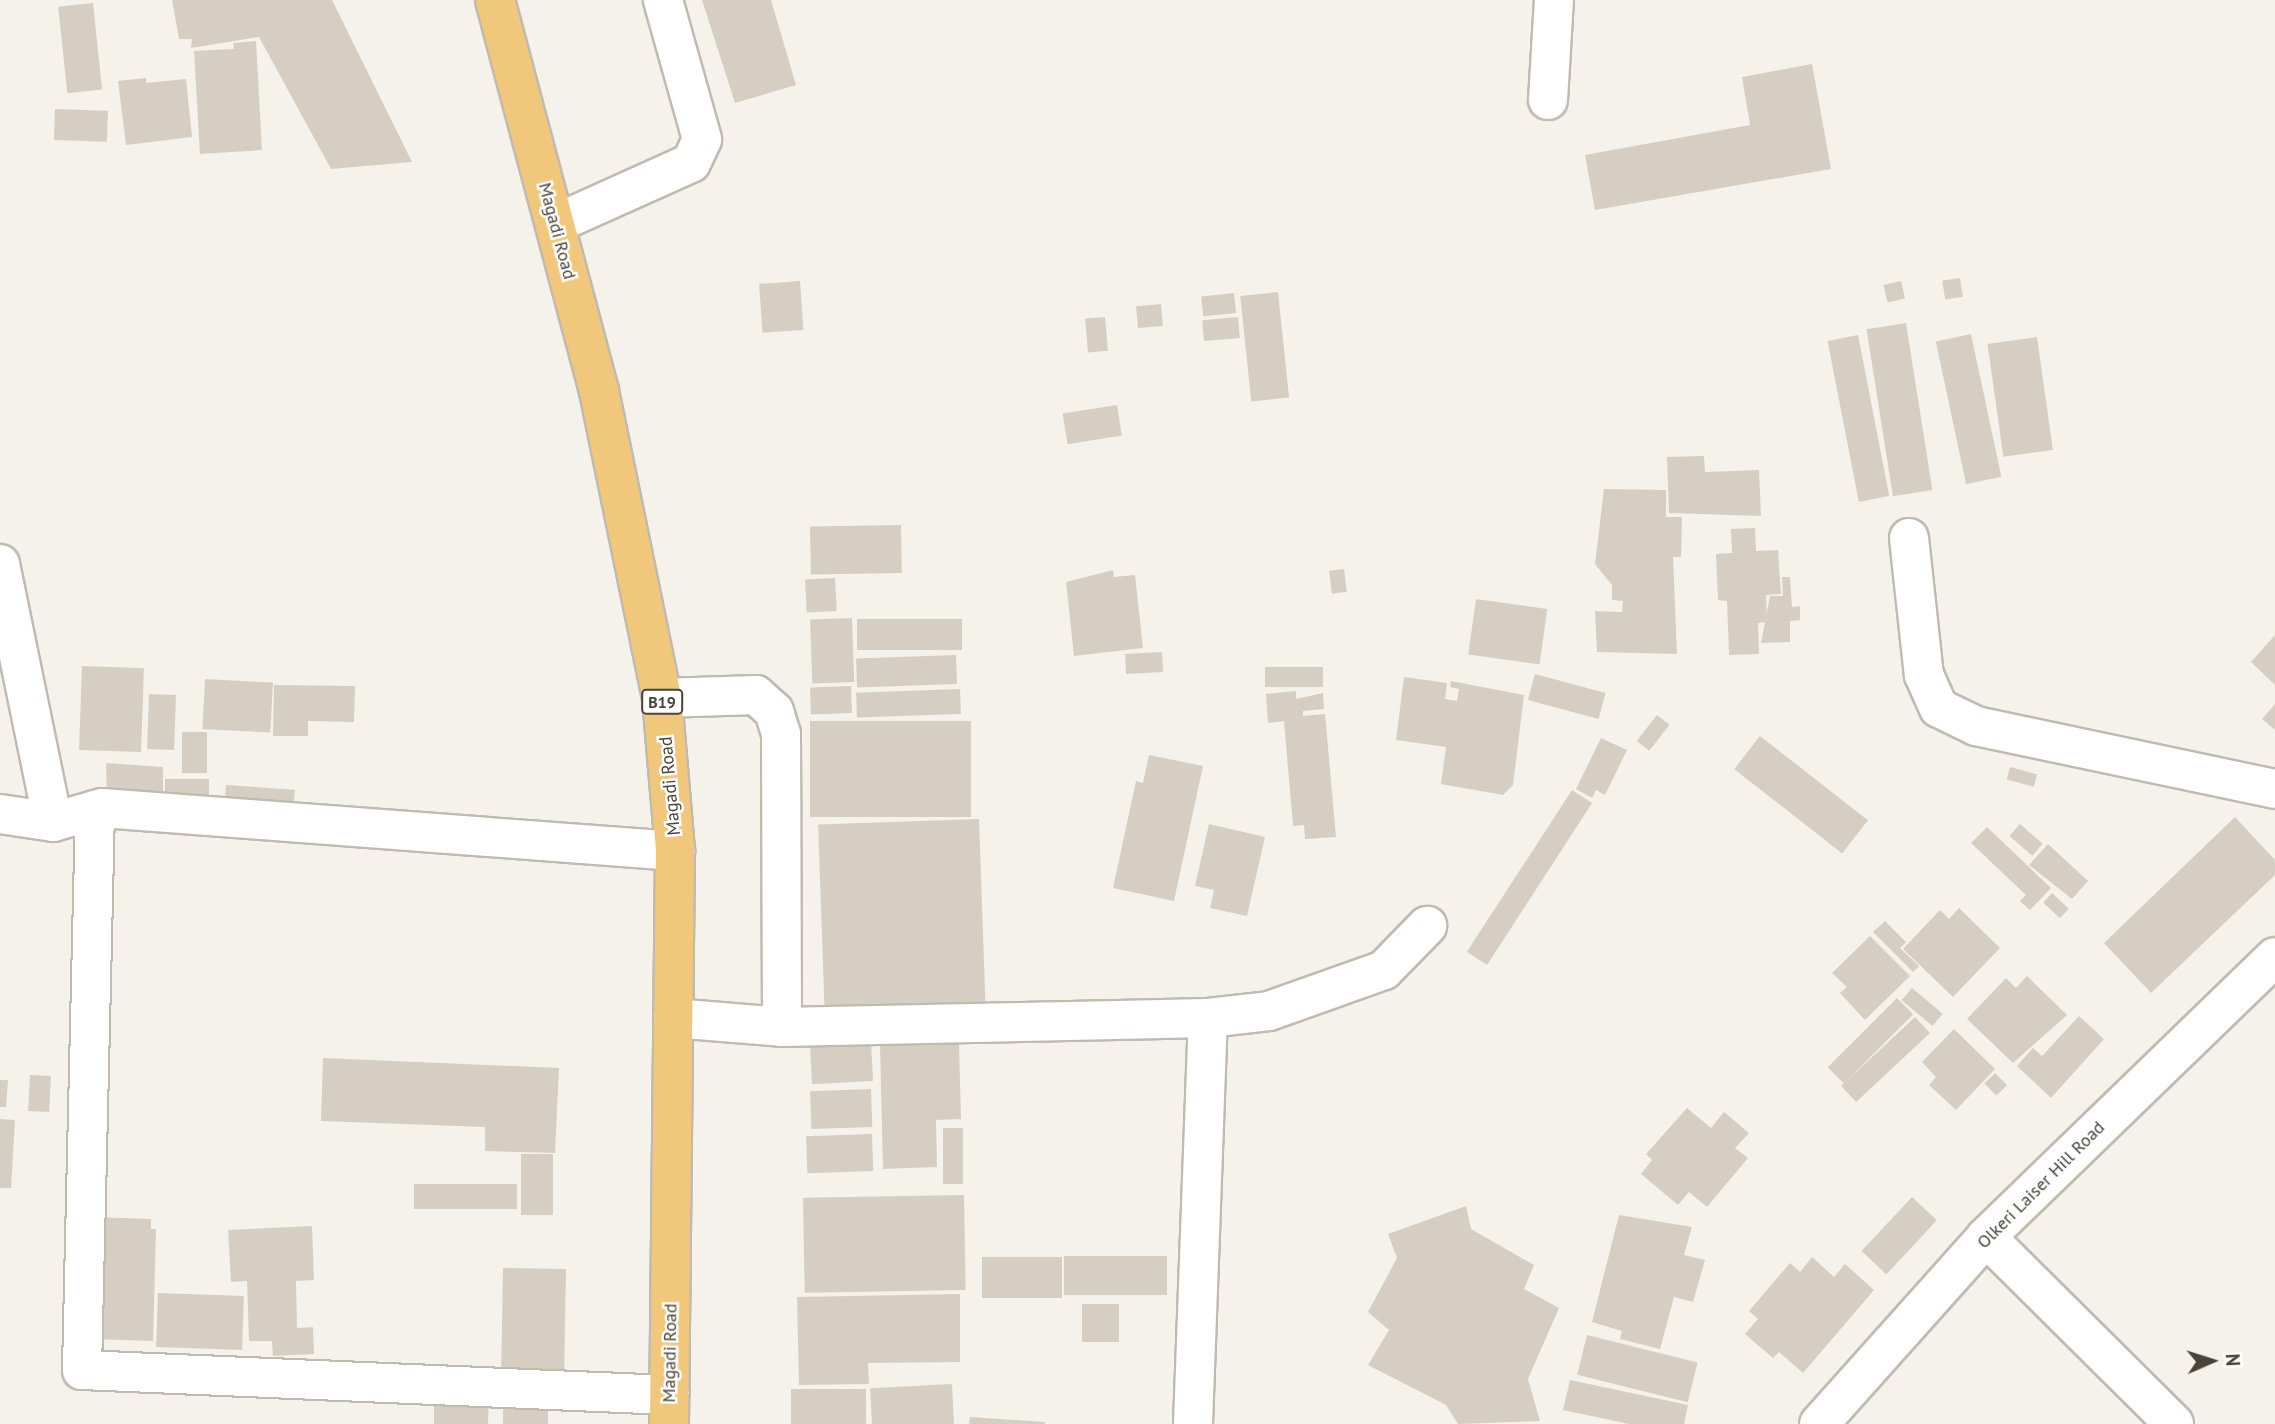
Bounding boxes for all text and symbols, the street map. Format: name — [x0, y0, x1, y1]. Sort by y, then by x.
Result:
street label: Magadi Road — [534, 180, 580, 282]
road number: B19 — [641, 690, 683, 715]
street label: Magadi Road — [655, 736, 685, 836]
street label: Olkeri Laiser Hill Road — [1973, 1117, 2109, 1253]
street label: Magadi Road — [658, 1303, 682, 1403]
north arrow — [2177, 1326, 2247, 1396]
text: N — [2221, 1353, 2245, 1367]

